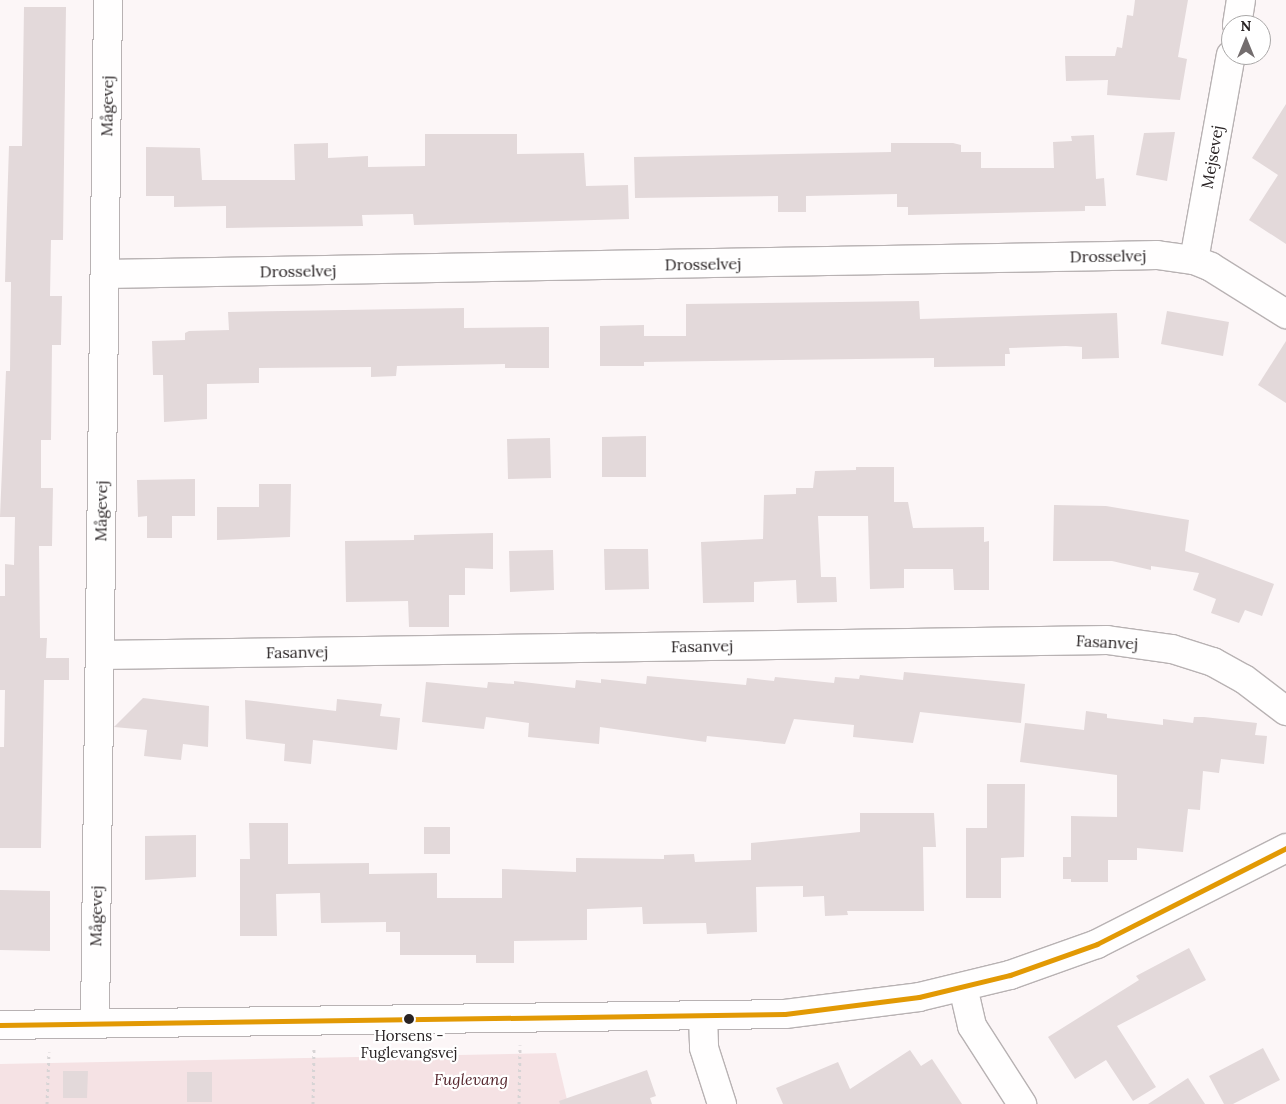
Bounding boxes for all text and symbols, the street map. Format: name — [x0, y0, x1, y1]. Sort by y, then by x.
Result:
north arrow — [1221, 15, 1271, 65]
text: N — [1241, 17, 1251, 35]
street label: Mågevej — [97, 75, 117, 137]
street label: Mejsevej — [1197, 124, 1227, 190]
street label: Drosselvej — [1069, 246, 1147, 266]
street label: Drosselvej — [664, 254, 742, 274]
street label: Drosselvej — [259, 261, 337, 281]
street label: Mågevej — [91, 480, 111, 542]
street label: Fasanvej — [1075, 631, 1139, 653]
street label: Fasanvej — [671, 636, 733, 656]
street label: Fasanvej — [266, 642, 328, 662]
street label: Mågevej — [86, 885, 106, 947]
marker: Horsens - Fuglevangsvej — [404, 1014, 414, 1024]
place label: Horsens - Fuglevangsvej — [361, 1026, 457, 1061]
park label: Fuglevang — [434, 1069, 508, 1089]

